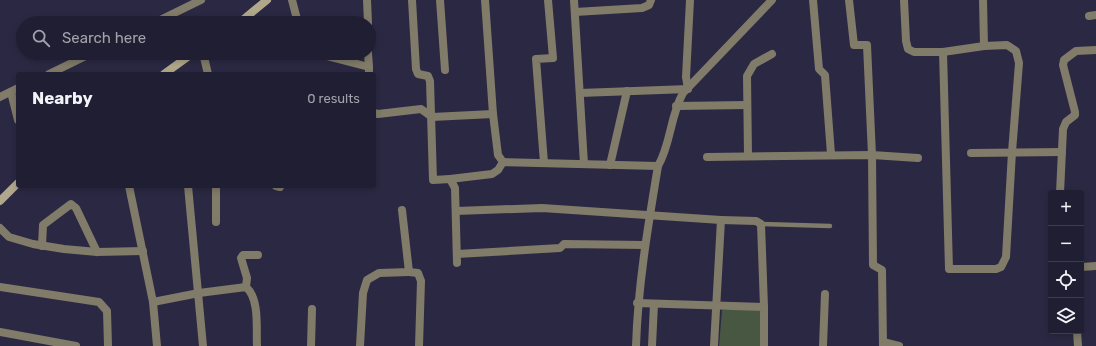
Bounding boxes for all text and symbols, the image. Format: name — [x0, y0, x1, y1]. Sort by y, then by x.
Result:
search box — [16, 16, 376, 60]
icon: search — [30, 27, 52, 49]
text: Search here — [62, 29, 146, 47]
text: Nearby — [32, 88, 93, 108]
text: 0 results — [307, 91, 360, 106]
map controls — [1048, 190, 1084, 334]
button: + — [1048, 190, 1084, 226]
button: − — [1048, 226, 1084, 262]
button: locate — [1048, 262, 1084, 298]
button: layers — [1048, 298, 1084, 334]

